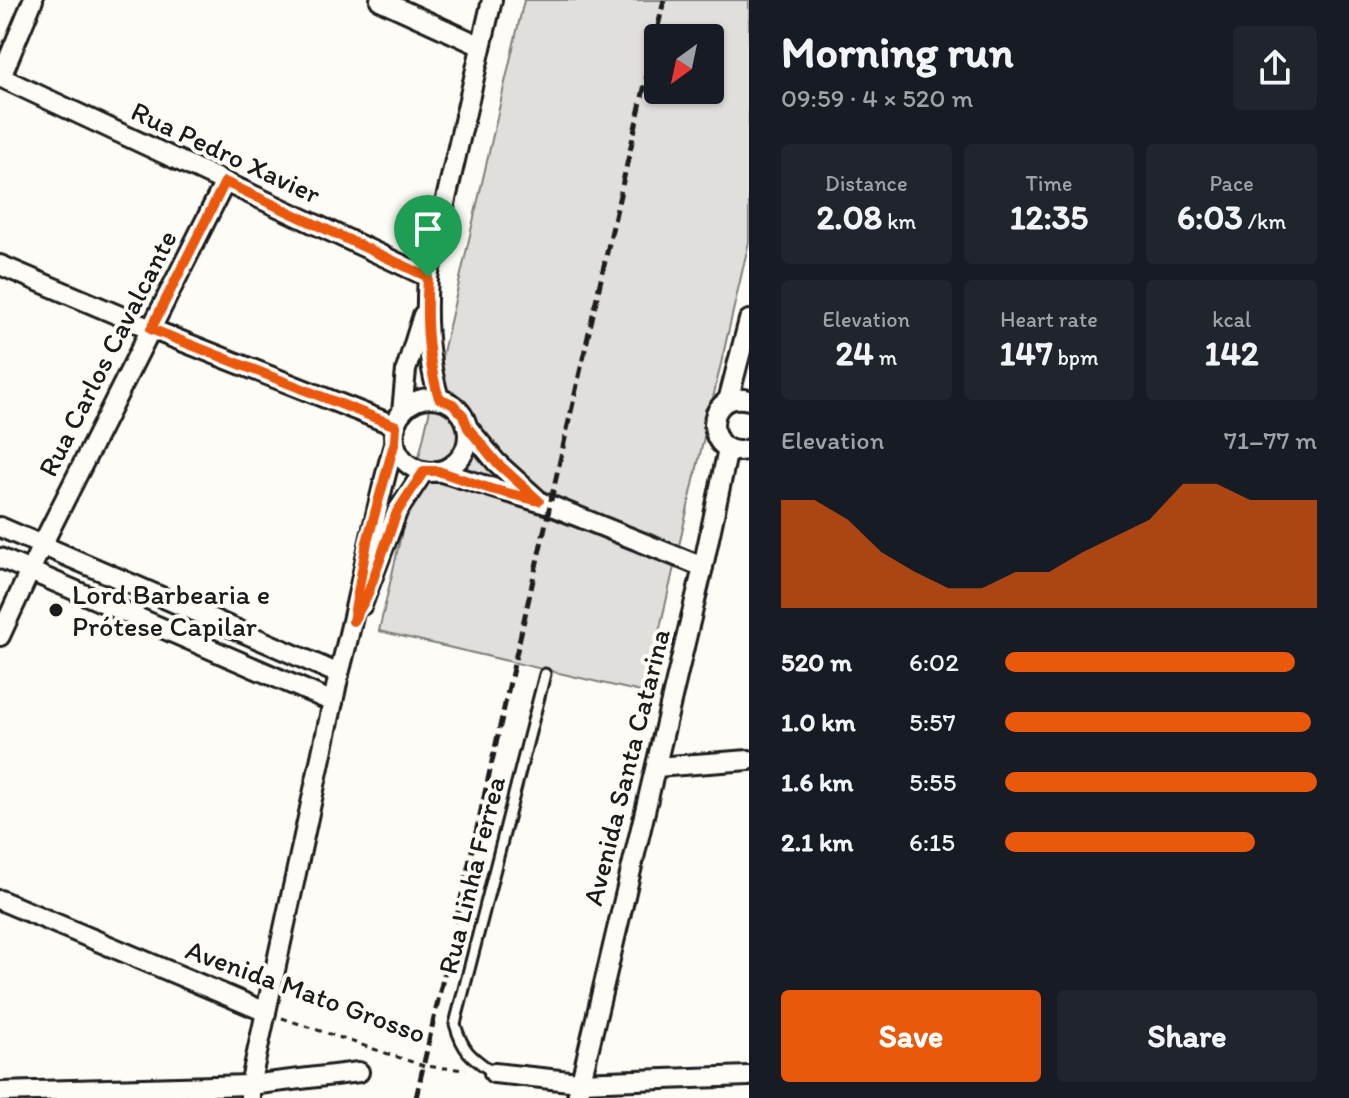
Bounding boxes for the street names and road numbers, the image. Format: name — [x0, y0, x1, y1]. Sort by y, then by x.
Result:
street label: Rua Pedro Xavier — [126, 93, 326, 211]
street label: Rua Carlos Cavalcante — [30, 224, 184, 482]
street label: Avenida Santa Catarina — [575, 625, 677, 909]
street label: Rua Linha Ferrea — [430, 772, 512, 977]
street label: Avenida Mato Grosso — [181, 932, 431, 1050]

